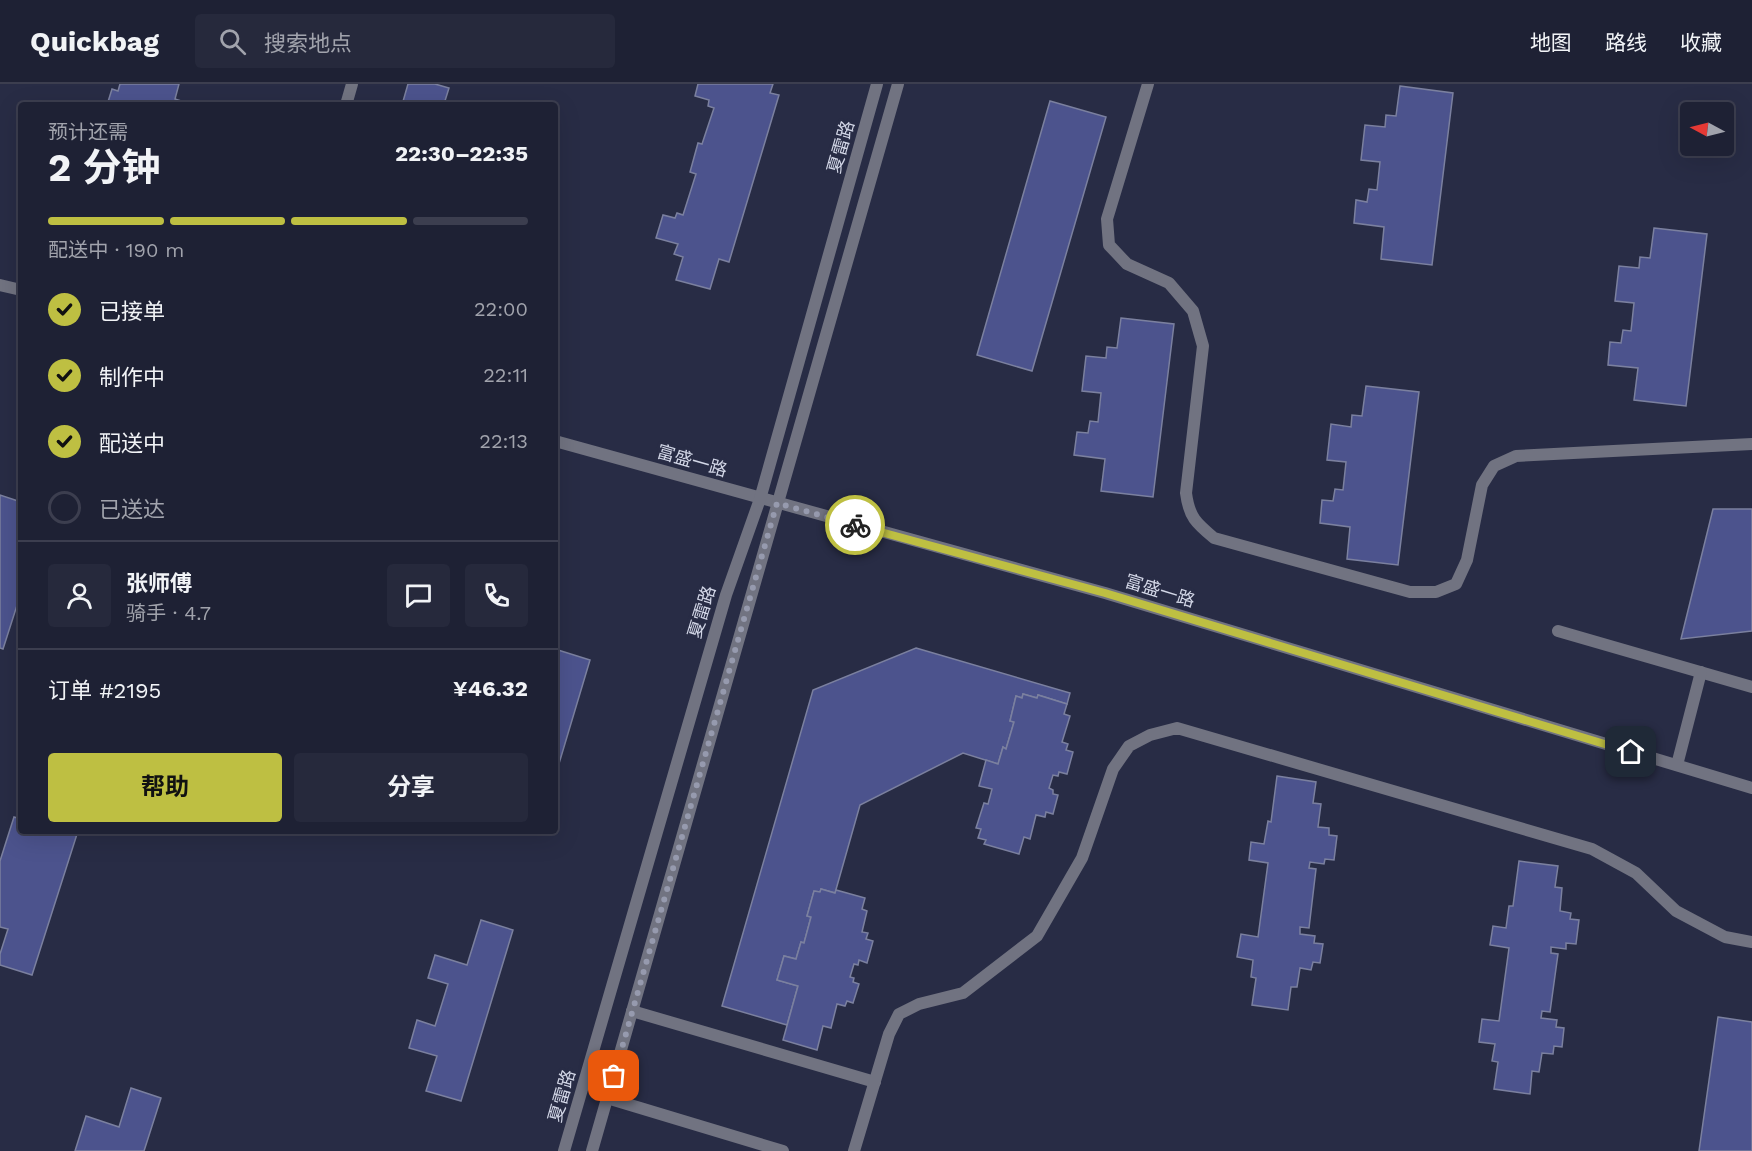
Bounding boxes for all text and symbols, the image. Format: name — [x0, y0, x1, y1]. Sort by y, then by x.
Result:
search box — [195, 14, 615, 68]
text: Quickbag — [30, 25, 159, 58]
icon: search — [216, 25, 249, 58]
text: 地图 — [1530, 30, 1572, 55]
text: 路线 — [1605, 30, 1647, 55]
text: 收藏 — [1680, 30, 1722, 55]
text: 搜索地点 — [264, 31, 352, 56]
north arrow — [1680, 102, 1734, 156]
map controls — [1680, 102, 1734, 156]
street label: 夏雷路 — [823, 118, 858, 176]
text: 预计还需 — [48, 120, 128, 144]
text: 22:30–22:35 — [395, 141, 528, 166]
text: 2 分钟 — [48, 145, 160, 190]
text: 配送中 · 190 m — [48, 238, 184, 262]
icon: check — [48, 293, 81, 326]
text: 22:00 — [474, 297, 528, 321]
text: 已接单 — [99, 299, 165, 324]
icon: check — [48, 359, 81, 392]
text: 22:11 — [483, 363, 528, 387]
text: 制作中 — [99, 365, 165, 390]
icon: check — [48, 425, 81, 458]
text: 22:13 — [479, 429, 528, 453]
text: 配送中 — [99, 431, 165, 456]
street label: 富盛一路 — [655, 441, 730, 481]
courier — [825, 495, 885, 555]
text: 已送达 — [99, 497, 165, 522]
icon: bike — [839, 509, 872, 542]
button: person — [48, 564, 111, 627]
button: chat — [387, 564, 450, 627]
button: phone — [465, 564, 528, 627]
street label: 富盛一路 — [1123, 570, 1198, 611]
text: 张师傅 — [126, 571, 192, 596]
street label: 夏雷路 — [684, 583, 719, 641]
text: 骑手 · 4.7 — [126, 601, 211, 625]
text: ¥46.32 — [453, 676, 528, 701]
text: 订单 #2195 — [48, 678, 161, 703]
pin — [1605, 726, 1656, 777]
icon: home — [1614, 735, 1647, 768]
button: 帮助 — [48, 753, 282, 822]
button: 分享 — [294, 753, 528, 822]
pin — [588, 1050, 639, 1101]
icon: bag — [597, 1059, 630, 1092]
street label: 夏雷路 — [544, 1067, 579, 1125]

